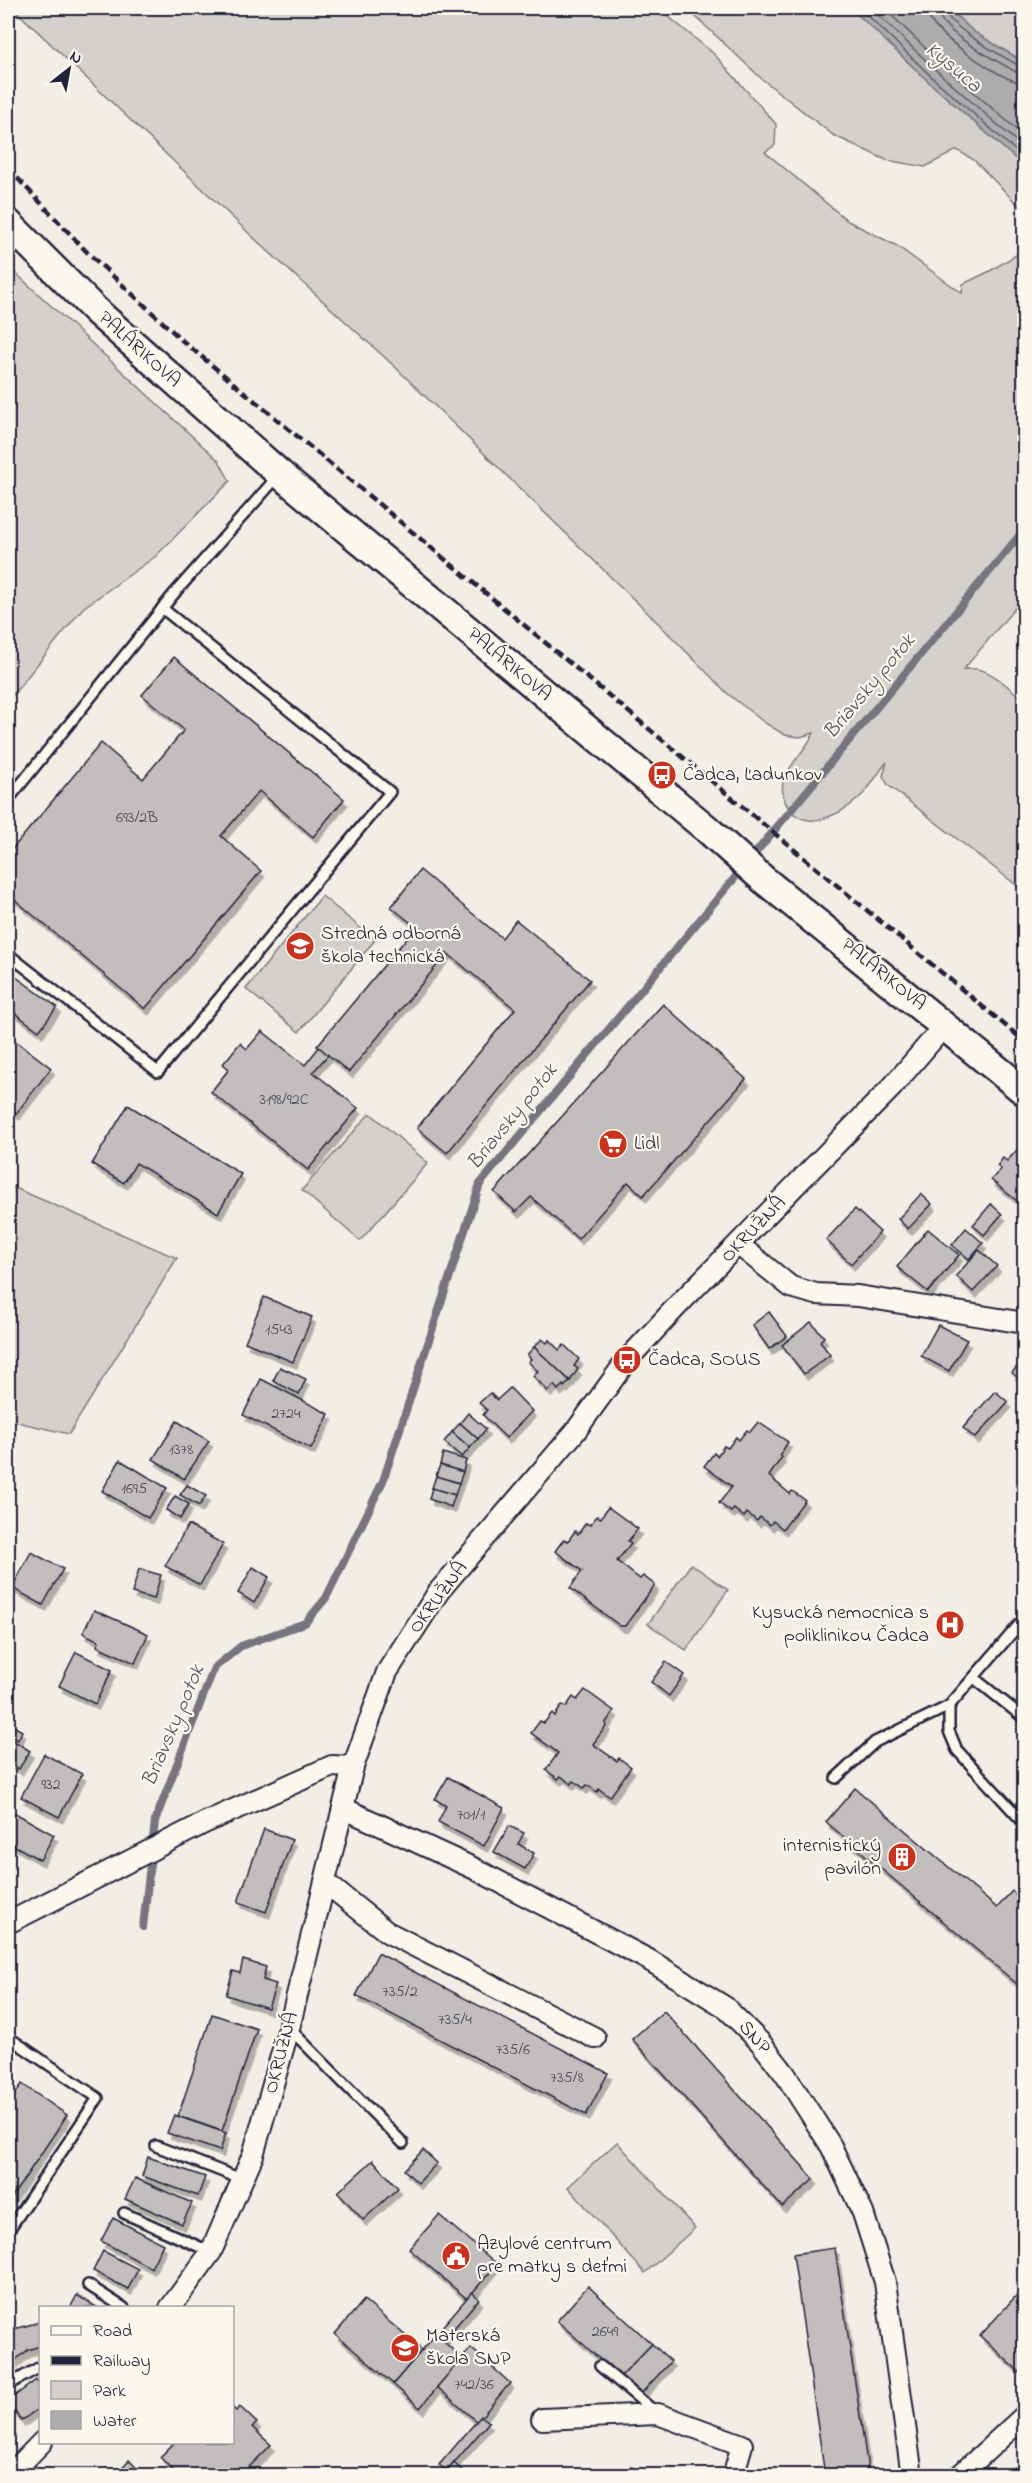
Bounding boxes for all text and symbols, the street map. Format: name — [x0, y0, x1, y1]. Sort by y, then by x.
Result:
water label: Kysuca — [918, 36, 988, 101]
north arrow — [39, 39, 99, 99]
text: N — [65, 45, 87, 71]
street label: PALÁRIKOVA — [91, 305, 187, 395]
street label: PALÁRIKOVA — [460, 621, 558, 709]
water label: Briavsky potok — [817, 627, 924, 746]
bus stop icon: Čadca, Ľadunkov — [646, 759, 678, 791]
place label: Čadca, Ľadunkov — [683, 761, 822, 790]
house number: 693/2B — [116, 806, 158, 830]
place label: Stredná odborná škola technická — [321, 920, 461, 972]
school or university icon: Stredná odborná škola technická — [284, 930, 316, 962]
street label: PALÁRIKOVA — [834, 931, 932, 1019]
water label: Briavsky potok — [461, 1057, 566, 1177]
house number: 3198/92C — [259, 1088, 309, 1112]
supermarket icon: Lidl — [597, 1128, 629, 1160]
place label: Lidl — [634, 1130, 660, 1159]
street label: OKRUŽNÁ — [714, 1190, 794, 1270]
house number: 1543 — [265, 1318, 293, 1342]
bus stop icon: Čadca, SOUS — [611, 1344, 643, 1376]
place label: Čadca, SOUS — [648, 1346, 761, 1375]
house number: 2724 — [271, 1402, 301, 1426]
house number: 1378 — [169, 1438, 193, 1462]
house number: 1695 — [121, 1477, 147, 1501]
street label: OKRUŽNÁ — [402, 1556, 476, 1640]
place label: Kysucká nemocnica s poliklinikou Čadca — [752, 1599, 929, 1651]
hospital icon: Kysucká nemocnica s poliklinikou Čadca — [934, 1609, 966, 1641]
water label: Briavsky potok — [135, 1660, 213, 1791]
house number: 932 — [41, 1773, 61, 1797]
house number: 701/1 — [457, 1803, 485, 1827]
place label: internistický pavilón — [783, 1832, 881, 1884]
building icon: internistický pavilón — [886, 1841, 918, 1873]
house number: 735/2 — [382, 1980, 418, 2004]
house number: 735/4 — [438, 2008, 472, 2032]
street label: OKRUŽNÁ — [257, 2009, 307, 2097]
street label: SNP — [731, 2015, 777, 2062]
house number: 735/6 — [496, 2038, 530, 2062]
house number: 735/8 — [550, 2066, 584, 2090]
place label: Azylové centrum pre matky s deťmi — [477, 2230, 627, 2282]
public building icon: Azylové centrum pre matky s deťmi — [440, 2240, 472, 2272]
legend — [39, 2306, 234, 2444]
text: Road — [93, 2319, 132, 2345]
house number: 2649 — [592, 2320, 618, 2344]
place label: Materská škola SNP — [426, 2322, 511, 2374]
school or university icon: Materská škola SNP — [389, 2332, 421, 2364]
text: Railway — [93, 2349, 150, 2375]
house number: 742/36 — [454, 2373, 494, 2397]
text: Park — [93, 2379, 126, 2405]
text: Water — [93, 2409, 137, 2435]

